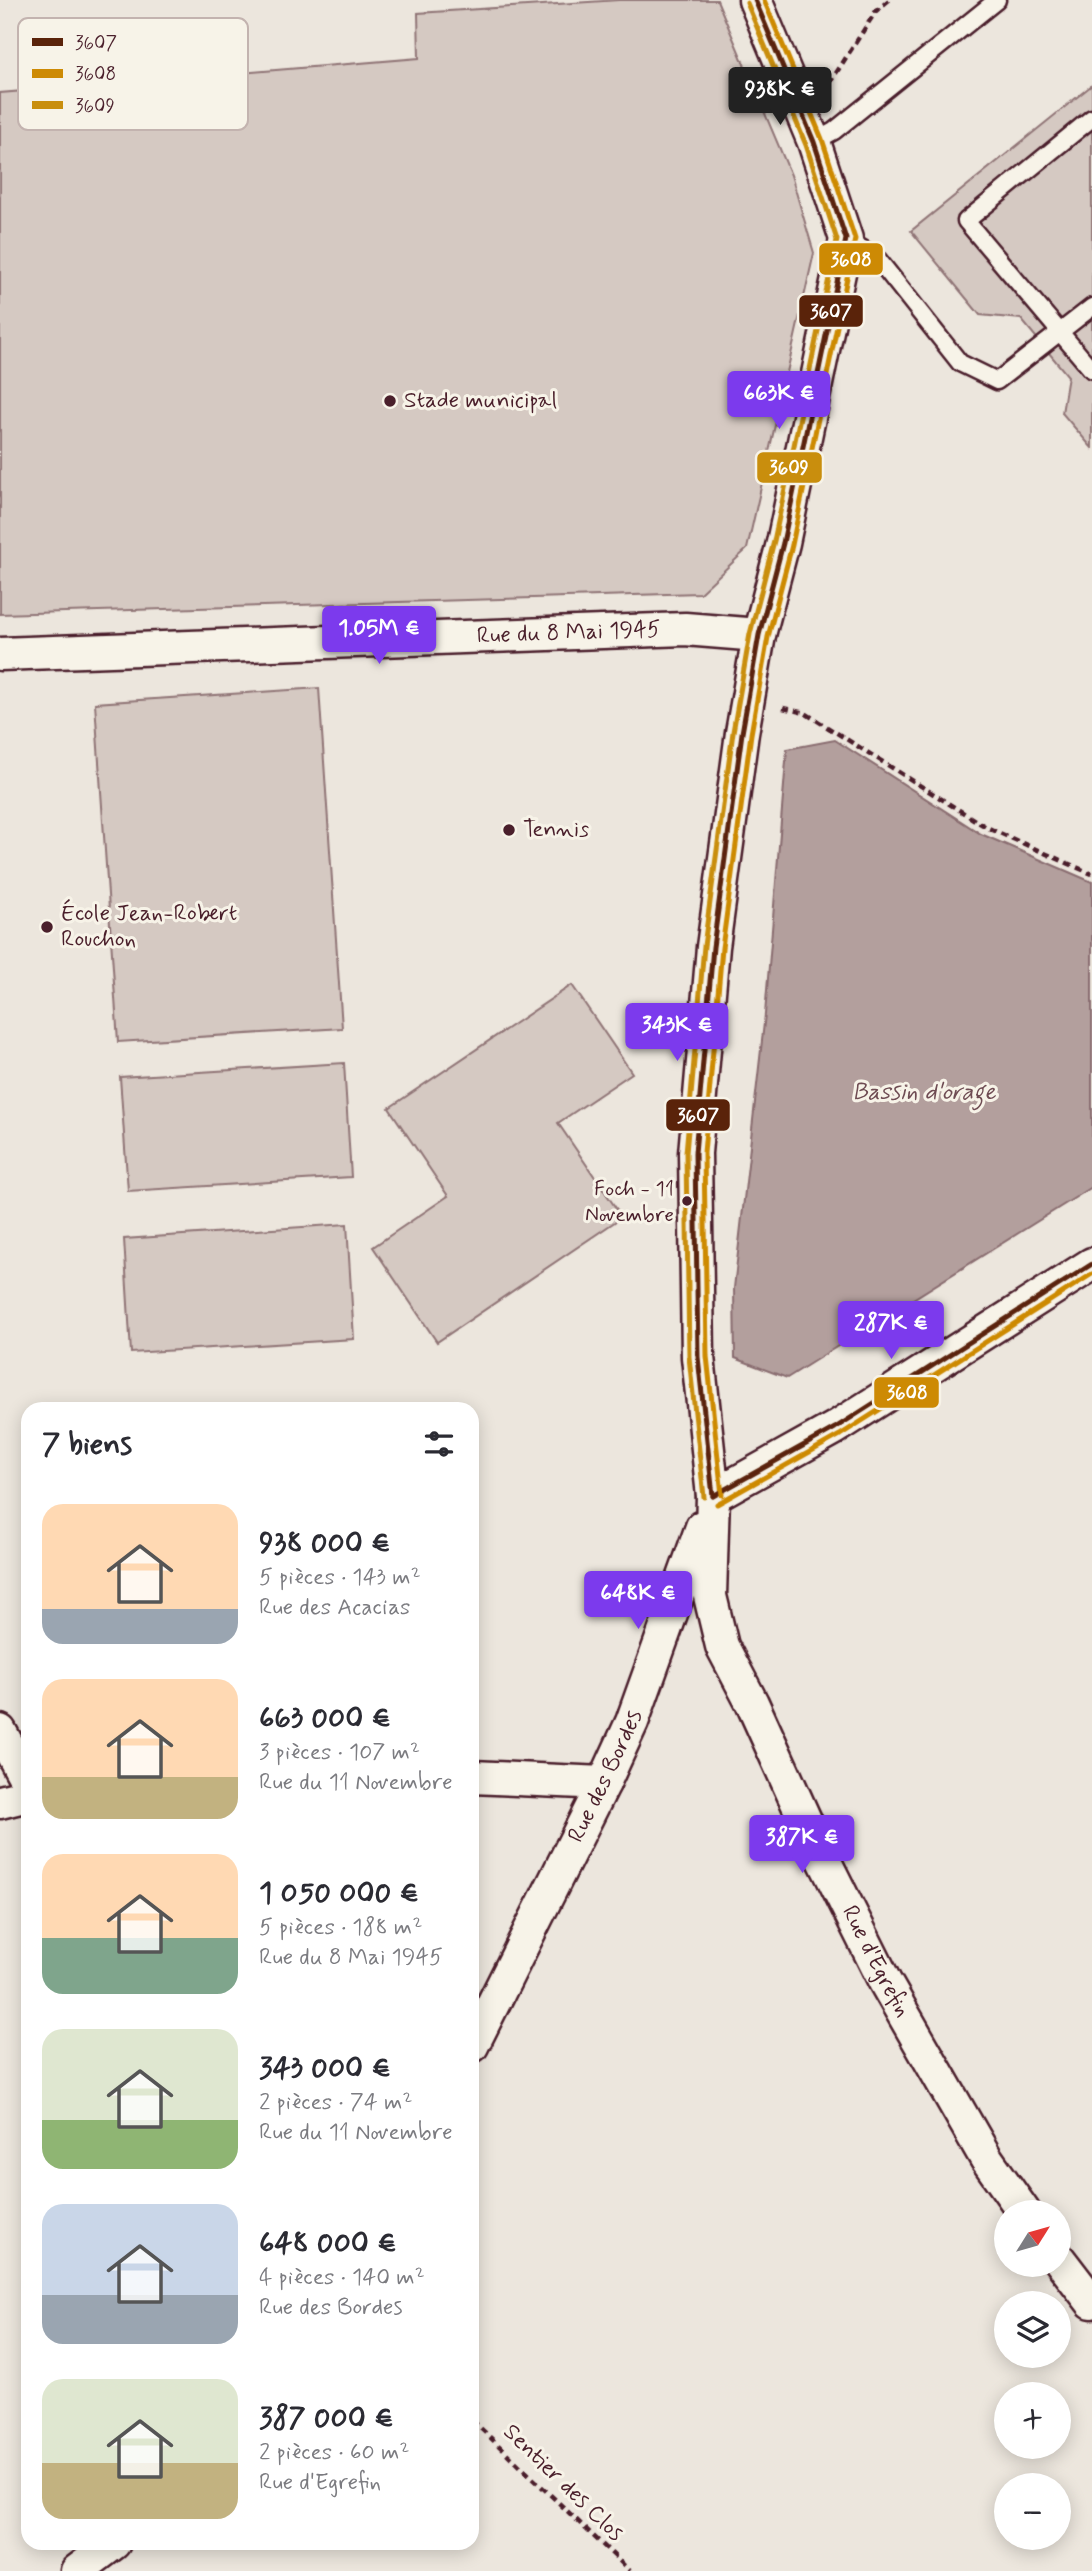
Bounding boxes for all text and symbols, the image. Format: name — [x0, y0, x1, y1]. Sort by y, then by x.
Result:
legend — [18, 18, 248, 130]
text: 3607 — [75, 31, 117, 56]
text: 3608 — [75, 62, 116, 87]
pin: 938K € — [723, 68, 837, 127]
text: 938K € — [745, 75, 815, 105]
text: 3609 — [75, 94, 115, 119]
line badge: 3608 — [818, 242, 884, 276]
text: 3608 — [830, 248, 872, 273]
line badge: 3607 — [798, 294, 864, 328]
text: 3607 — [810, 300, 852, 325]
pin: 663K € — [722, 372, 836, 431]
text: 663K € — [743, 379, 815, 409]
place label: Stade municipal — [404, 386, 557, 416]
marker: Stade municipal — [382, 393, 398, 409]
line badge: 3609 — [756, 451, 823, 484]
text: 3609 — [769, 456, 810, 481]
pin: 1.05M € — [314, 606, 444, 666]
text: 1.05M € — [338, 614, 420, 644]
street label: Rue du 8 Mai 1945 — [476, 615, 661, 652]
place label: Tennis — [523, 815, 589, 845]
marker: Tennis — [501, 822, 517, 838]
place label: École Jean-Robert Rouchon — [61, 898, 237, 955]
marker: École Jean-Robert Rouchon — [39, 919, 55, 935]
pin: 343K € — [620, 1004, 734, 1063]
text: 343K € — [641, 1011, 713, 1041]
water label: Bassin d'orage — [852, 1077, 996, 1111]
line badge: 3607 — [665, 1098, 731, 1132]
text: 3607 — [677, 1104, 719, 1129]
place label: Foch - 11 Novembre — [585, 1175, 674, 1229]
marker: Foch - 11 Novembre — [680, 1194, 694, 1208]
pin: 287K € — [834, 1302, 948, 1361]
text: 287K € — [854, 1309, 928, 1339]
line badge: 3608 — [873, 1376, 940, 1409]
text: 3608 — [886, 1381, 928, 1406]
text: 7 biens — [42, 1425, 132, 1464]
icon: filters — [420, 1425, 458, 1463]
text: 938 000 € — [259, 1524, 391, 1563]
icon: home — [98, 1532, 182, 1616]
text: 5 pièces · 143 m² — [259, 1563, 421, 1593]
pin: 648K € — [581, 1572, 695, 1631]
text: 648K € — [600, 1579, 676, 1609]
text: Rue des Acacias — [259, 1593, 410, 1623]
text: 663 000 € — [259, 1699, 391, 1738]
street label: Rue des Bordes — [561, 1706, 650, 1848]
icon: home — [98, 1707, 182, 1791]
text: 3 pièces · 107 m² — [259, 1738, 420, 1768]
text: Rue du 11 Novembre — [259, 1768, 453, 1798]
pin: 387K € — [745, 1815, 859, 1875]
text: 387K € — [765, 1823, 839, 1853]
text: 1 050 000 € — [259, 1874, 419, 1913]
icon: home — [98, 1882, 182, 1966]
street label: Rue d'Egrefin — [834, 1901, 917, 2023]
text: 5 pièces · 188 m² — [259, 1913, 422, 1943]
text: Rue du 8 Mai 1945 — [259, 1943, 443, 1973]
text: 343 000 € — [259, 2049, 391, 2088]
icon: home — [98, 2057, 182, 2141]
text: 2 pièces · 74 m² — [259, 2088, 412, 2118]
text: Rue du 11 Novembre — [259, 2118, 453, 2148]
north arrow — [994, 2200, 1071, 2277]
map controls — [994, 2200, 1071, 2550]
text: 648 000 € — [259, 2224, 397, 2263]
icon: home — [98, 2232, 182, 2316]
text: 4 pièces · 140 m² — [259, 2263, 425, 2293]
button: layers — [994, 2291, 1071, 2368]
text: Rue des Bordes — [259, 2293, 403, 2323]
button: + — [994, 2382, 1071, 2459]
text: 387 000 € — [259, 2399, 394, 2438]
icon: home — [98, 2407, 182, 2491]
street label: Sentier des Clos — [496, 2418, 630, 2548]
text: 2 pièces · 60 m² — [259, 2438, 409, 2468]
text: Rue d'Egrefin — [259, 2468, 381, 2498]
button: − — [994, 2473, 1071, 2550]

